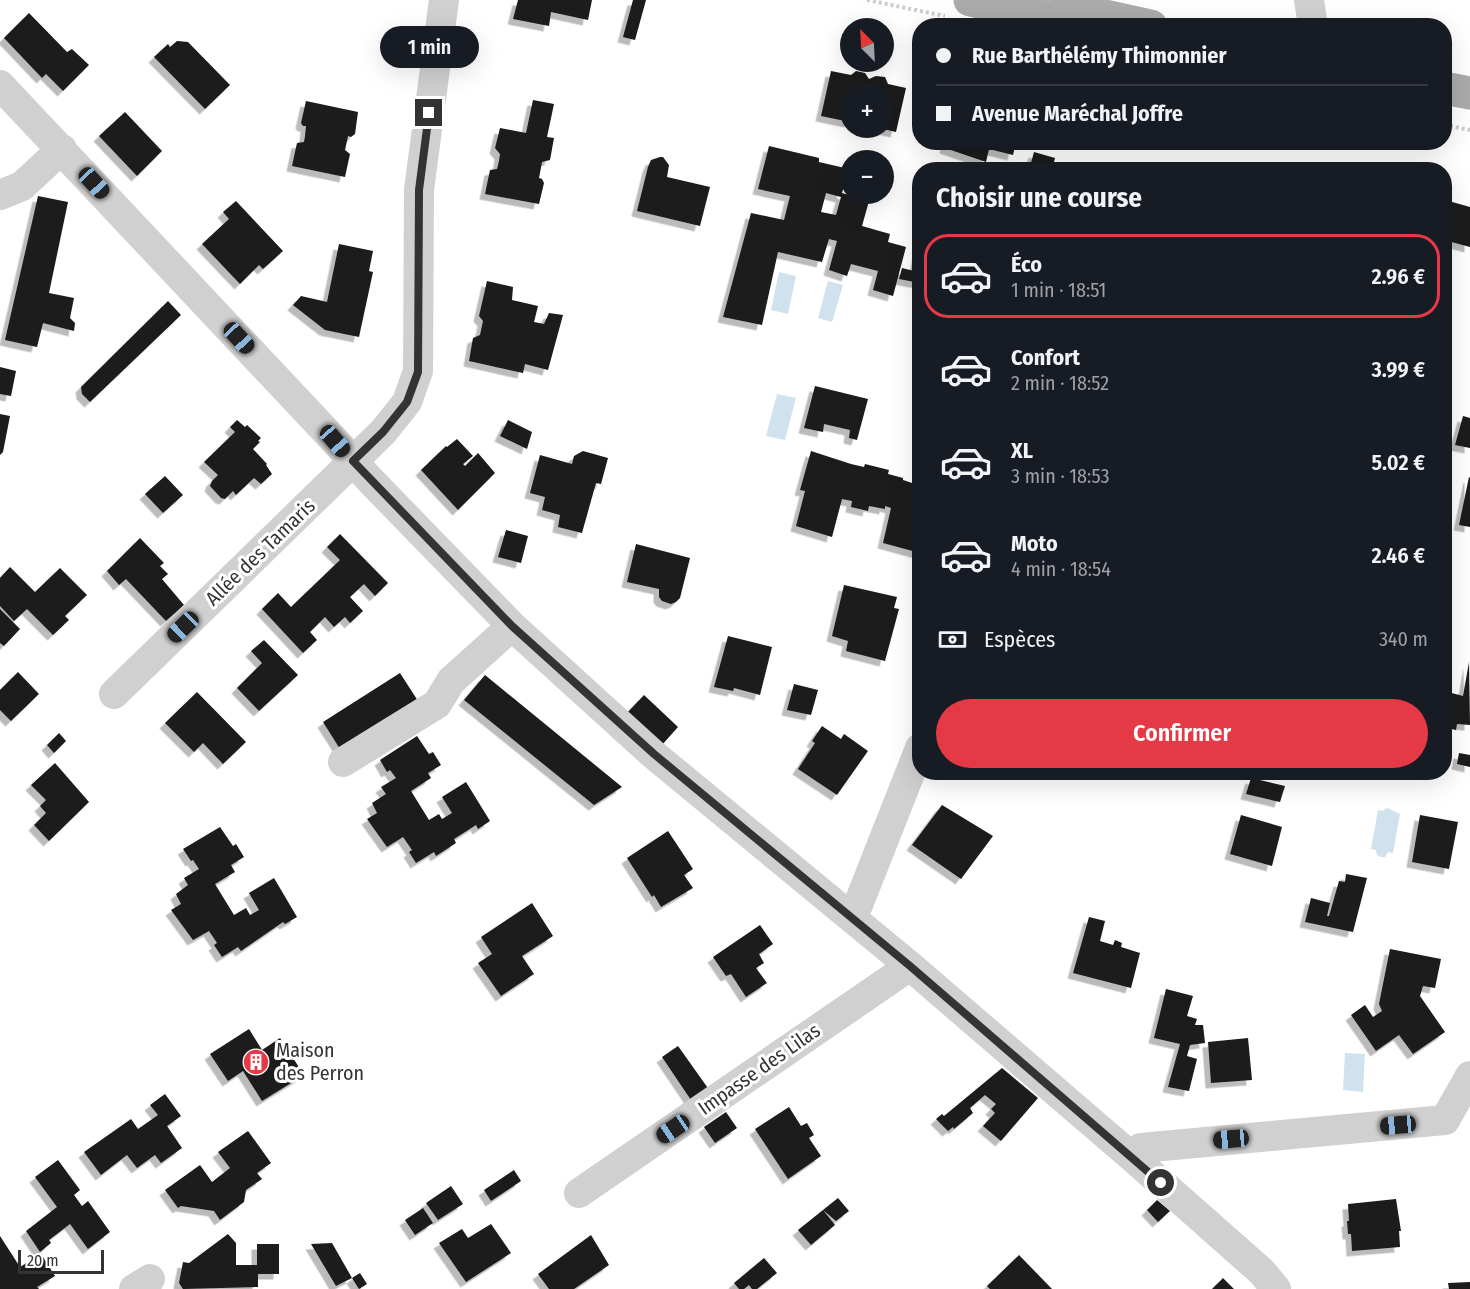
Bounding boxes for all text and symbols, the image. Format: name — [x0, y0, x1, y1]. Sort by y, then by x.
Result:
north arrow — [840, 18, 894, 72]
map controls — [840, 18, 894, 204]
callout: 1 min — [380, 26, 478, 68]
text: 1 min — [408, 35, 451, 59]
text: Rue Barthélémy Thimonnier — [972, 42, 1226, 69]
button: + — [840, 84, 894, 138]
route end — [415, 99, 442, 126]
text: Avenue Maréchal Joffre — [972, 100, 1183, 127]
button: − — [840, 150, 894, 204]
car — [75, 164, 113, 202]
text: Choisir une course — [936, 182, 1142, 214]
icon: car — [939, 249, 993, 303]
text: Éco — [1011, 251, 1042, 278]
text: 2.96 € — [1371, 263, 1425, 290]
text: 1 min · 18:51 — [1011, 278, 1106, 302]
car — [220, 319, 258, 357]
icon: car — [939, 342, 993, 396]
text: Confort — [1011, 344, 1080, 371]
text: 3.99 € — [1371, 356, 1425, 383]
text: 2 min · 18:52 — [1011, 371, 1109, 395]
car — [316, 422, 354, 460]
icon: car — [939, 435, 993, 489]
text: XL — [1011, 437, 1033, 464]
text: 5.02 € — [1371, 449, 1425, 476]
text: 3 min · 18:53 — [1011, 464, 1110, 488]
street label: Allée des Tamaris — [200, 494, 320, 610]
icon: car — [939, 528, 993, 582]
text: Moto — [1011, 530, 1058, 557]
text: 2.46 € — [1371, 542, 1425, 569]
text: 4 min · 18:54 — [1011, 557, 1111, 581]
car — [164, 608, 202, 646]
icon: cash — [936, 623, 969, 656]
text: Espèces — [984, 626, 1055, 653]
text: 340 m — [1379, 627, 1428, 651]
button: Confirmer — [936, 699, 1428, 768]
street label: Impasse des Lilas — [693, 1018, 825, 1120]
place label: Maison des Perron — [276, 1038, 364, 1085]
building icon: Maison des Perron — [241, 1047, 271, 1077]
car — [653, 1111, 693, 1147]
car — [1379, 1114, 1417, 1136]
car — [1212, 1128, 1250, 1150]
route start — [1147, 1169, 1174, 1196]
scale bar — [18, 1247, 104, 1274]
text: 20 m — [27, 1251, 58, 1270]

